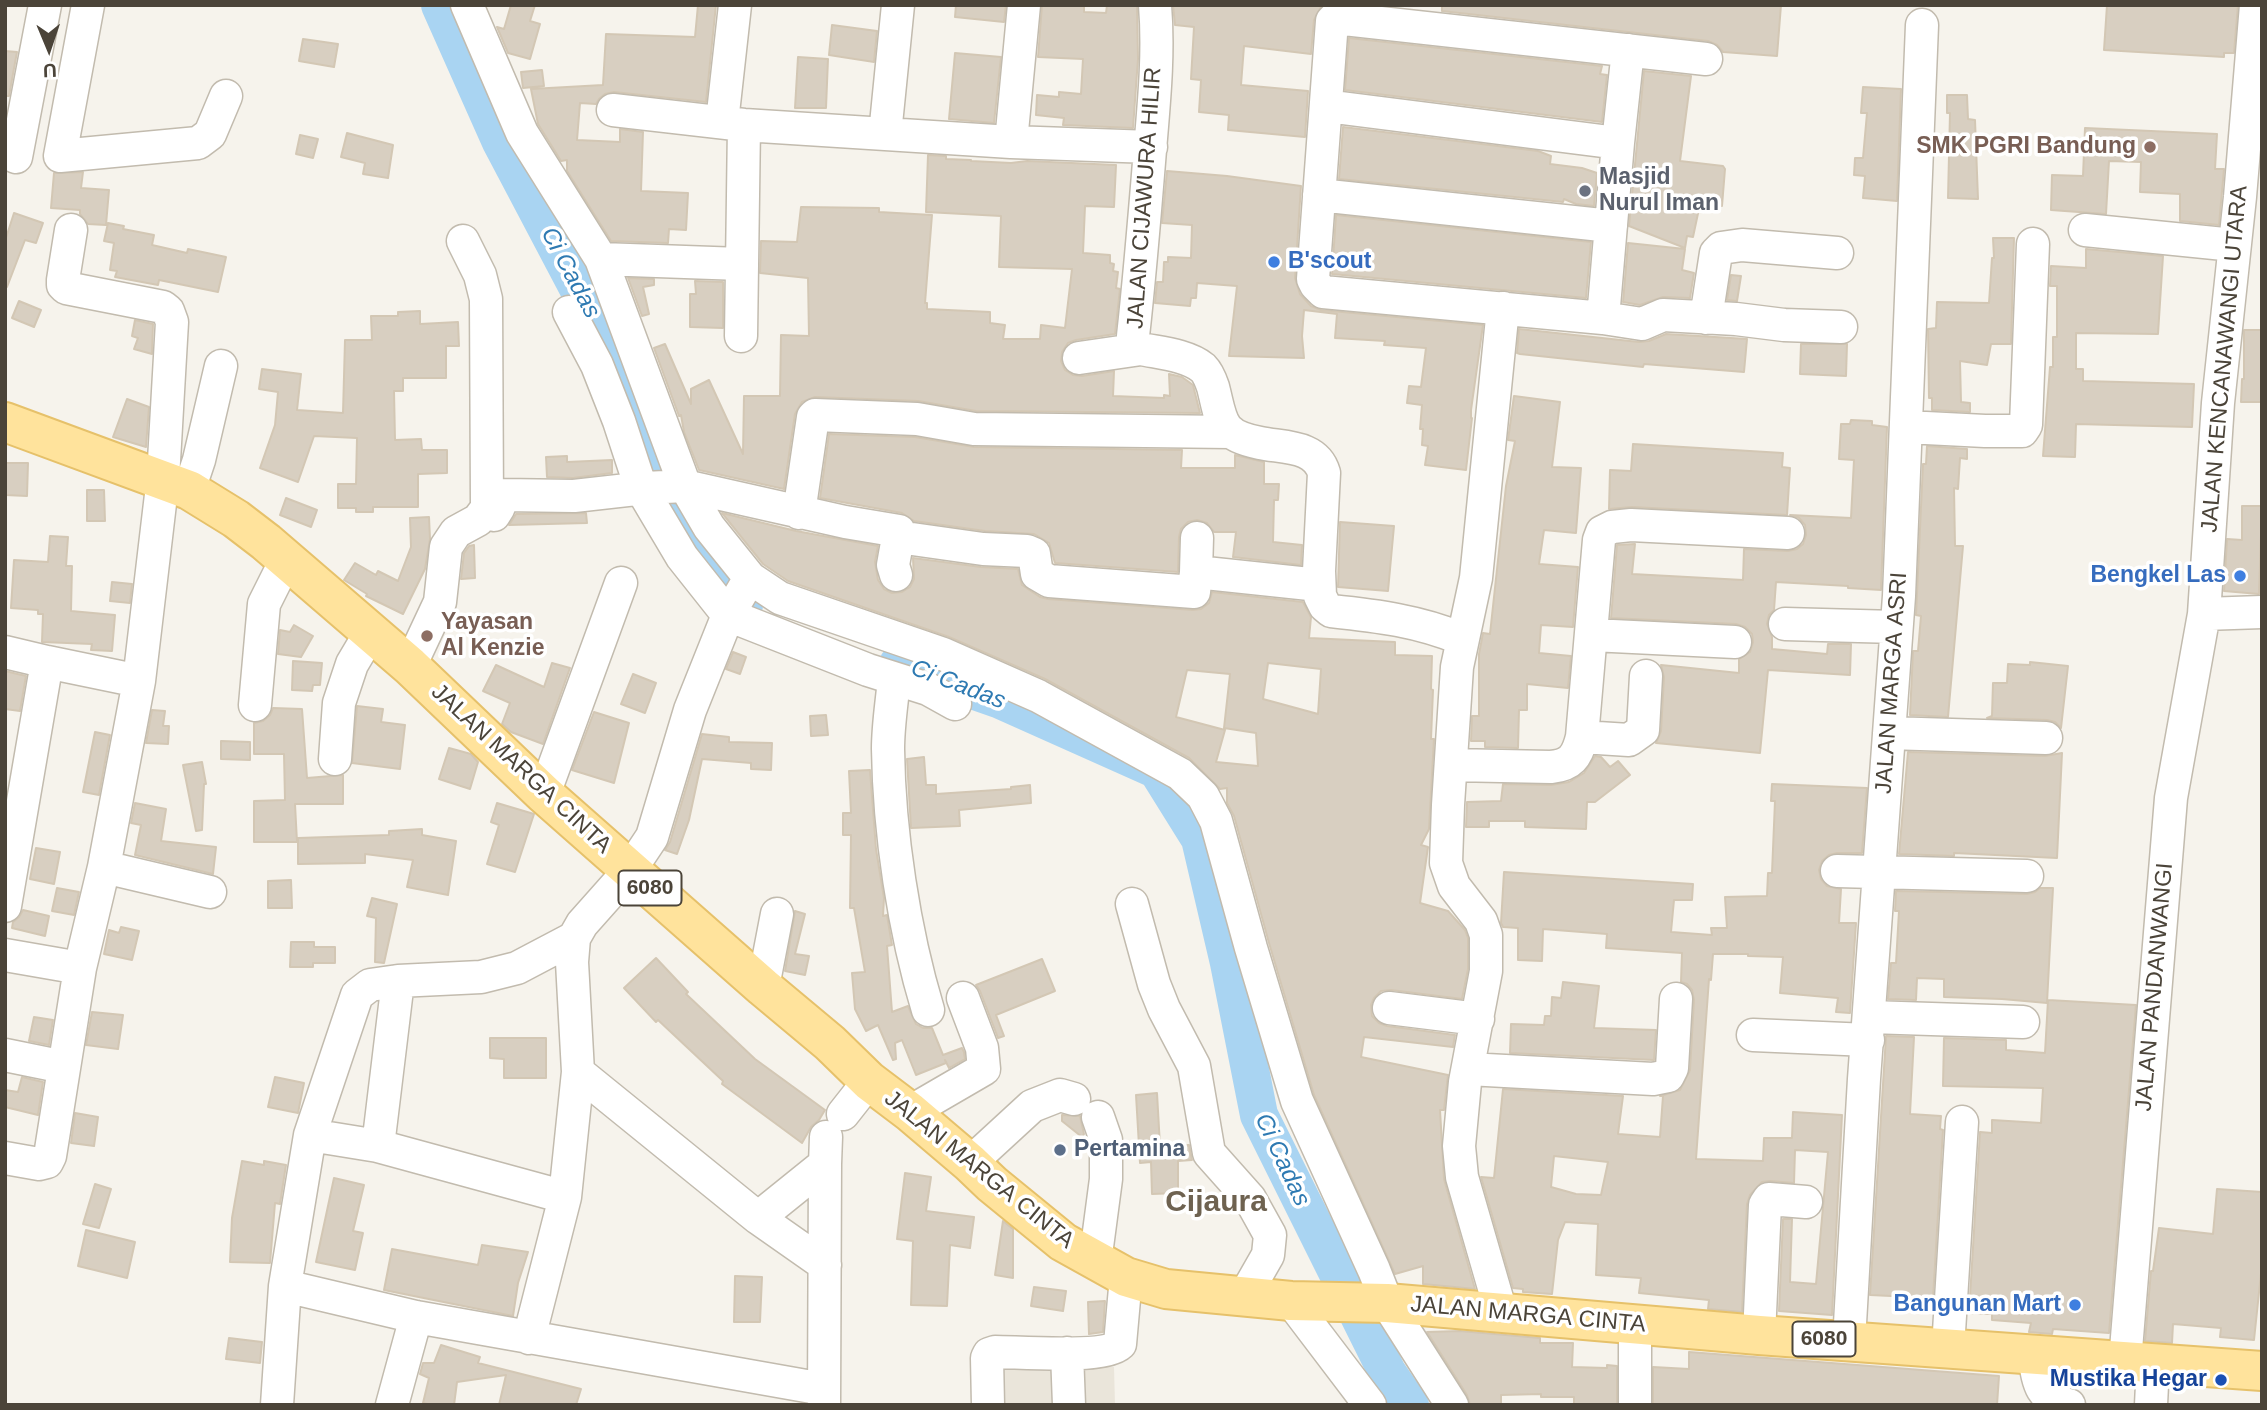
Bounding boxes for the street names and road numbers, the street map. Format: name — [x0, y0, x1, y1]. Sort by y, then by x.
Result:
street label: JALAN CIJAWURA HILIR — [1122, 66, 1168, 330]
street label: JALAN KENCANAWANGI UTARA — [2196, 184, 2254, 534]
street label: JALAN MARGA ASRI — [1870, 571, 1914, 795]
street label: JALAN MARGA CINTA — [425, 678, 617, 860]
street label: JALAN PANDANWANGI — [2130, 862, 2180, 1112]
road number: 6080 — [618, 870, 682, 906]
street label: JALAN MARGA CINTA — [879, 1085, 1079, 1255]
street label: JALAN MARGA CINTA — [1409, 1291, 1647, 1339]
road number: 6080 — [1792, 1322, 1856, 1356]

